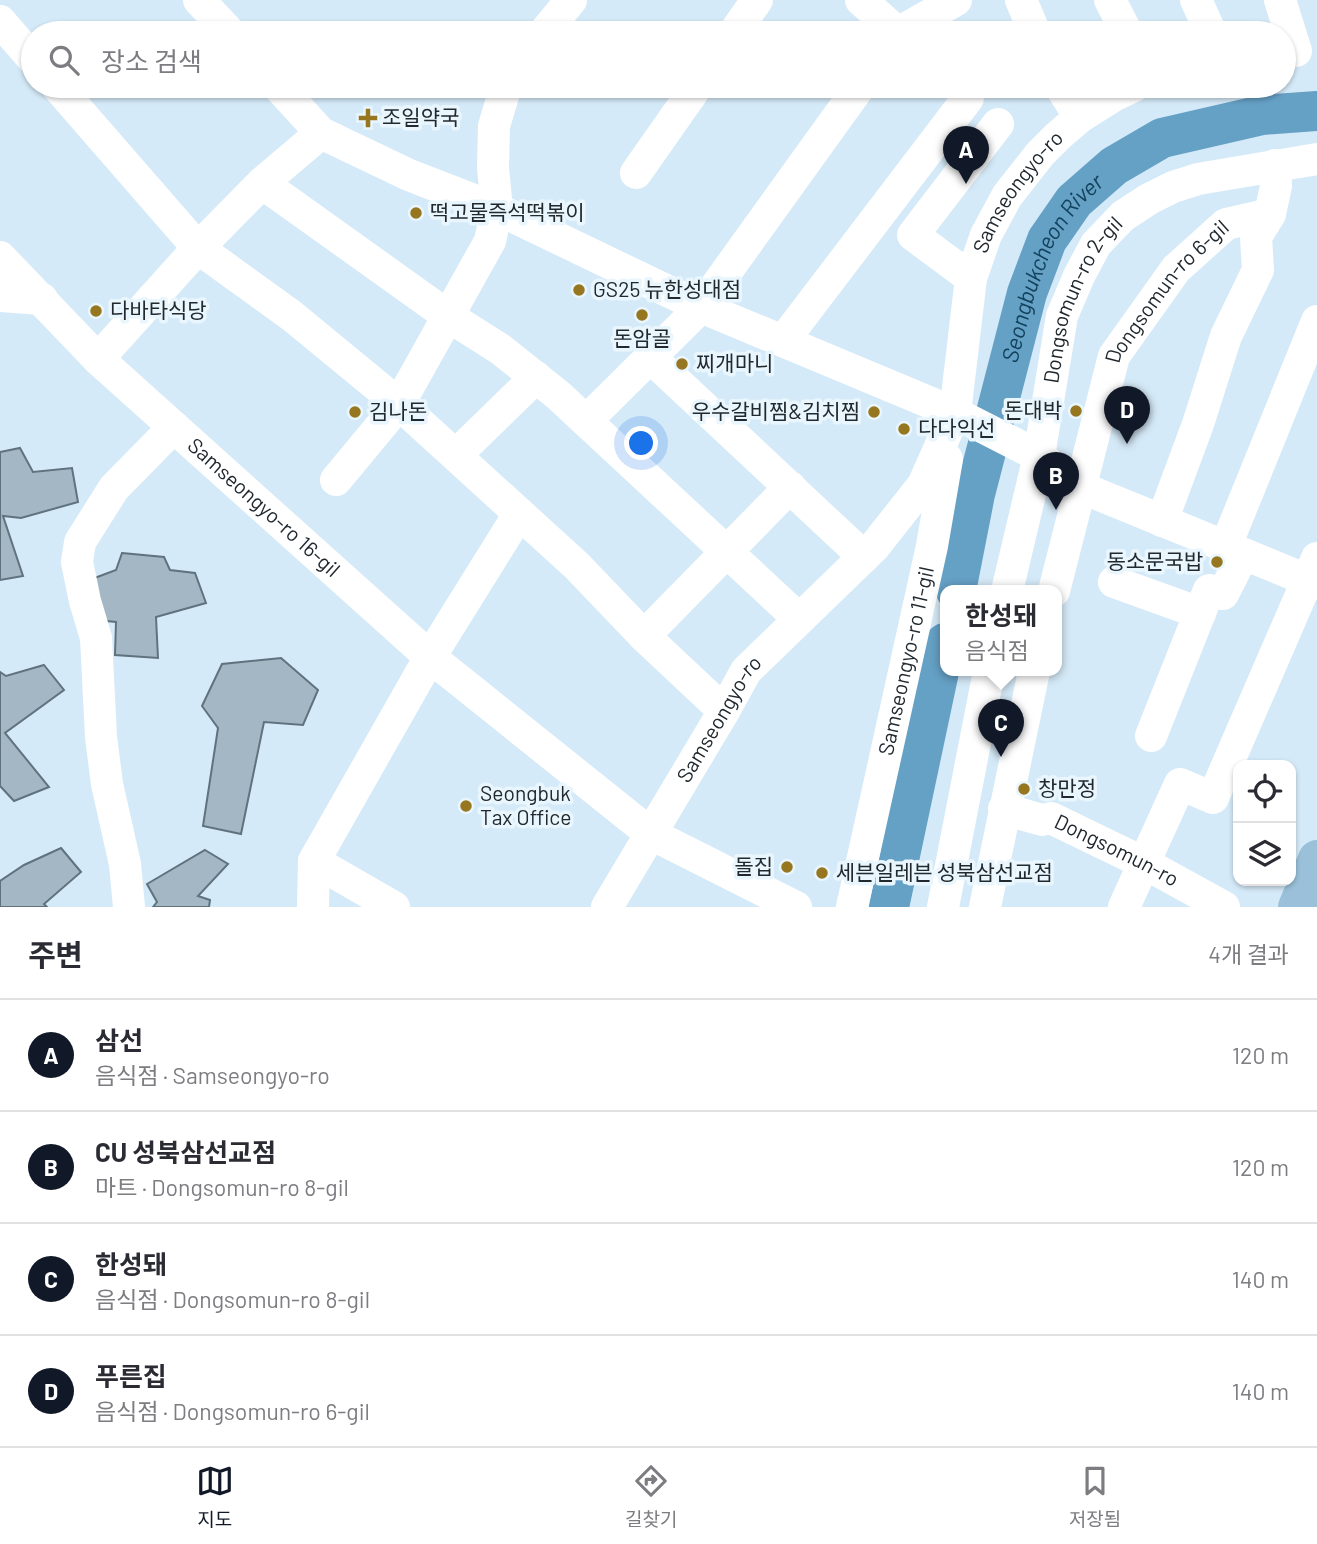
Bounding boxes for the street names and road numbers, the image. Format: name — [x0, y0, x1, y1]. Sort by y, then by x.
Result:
street label: Samseongyo-ro — [967, 124, 1067, 256]
street label: Dongsomun-ro 2-gil — [1037, 210, 1127, 385]
street label: Dongsomun-ro 6-gil — [1099, 214, 1233, 365]
street label: Samseongyo-ro 16-gil — [183, 432, 346, 581]
street label: Samseongyo-ro 11-gil — [872, 564, 938, 757]
street label: Samseongyo-ro — [670, 649, 766, 786]
street label: Dongsomun-ro — [1051, 808, 1184, 891]

